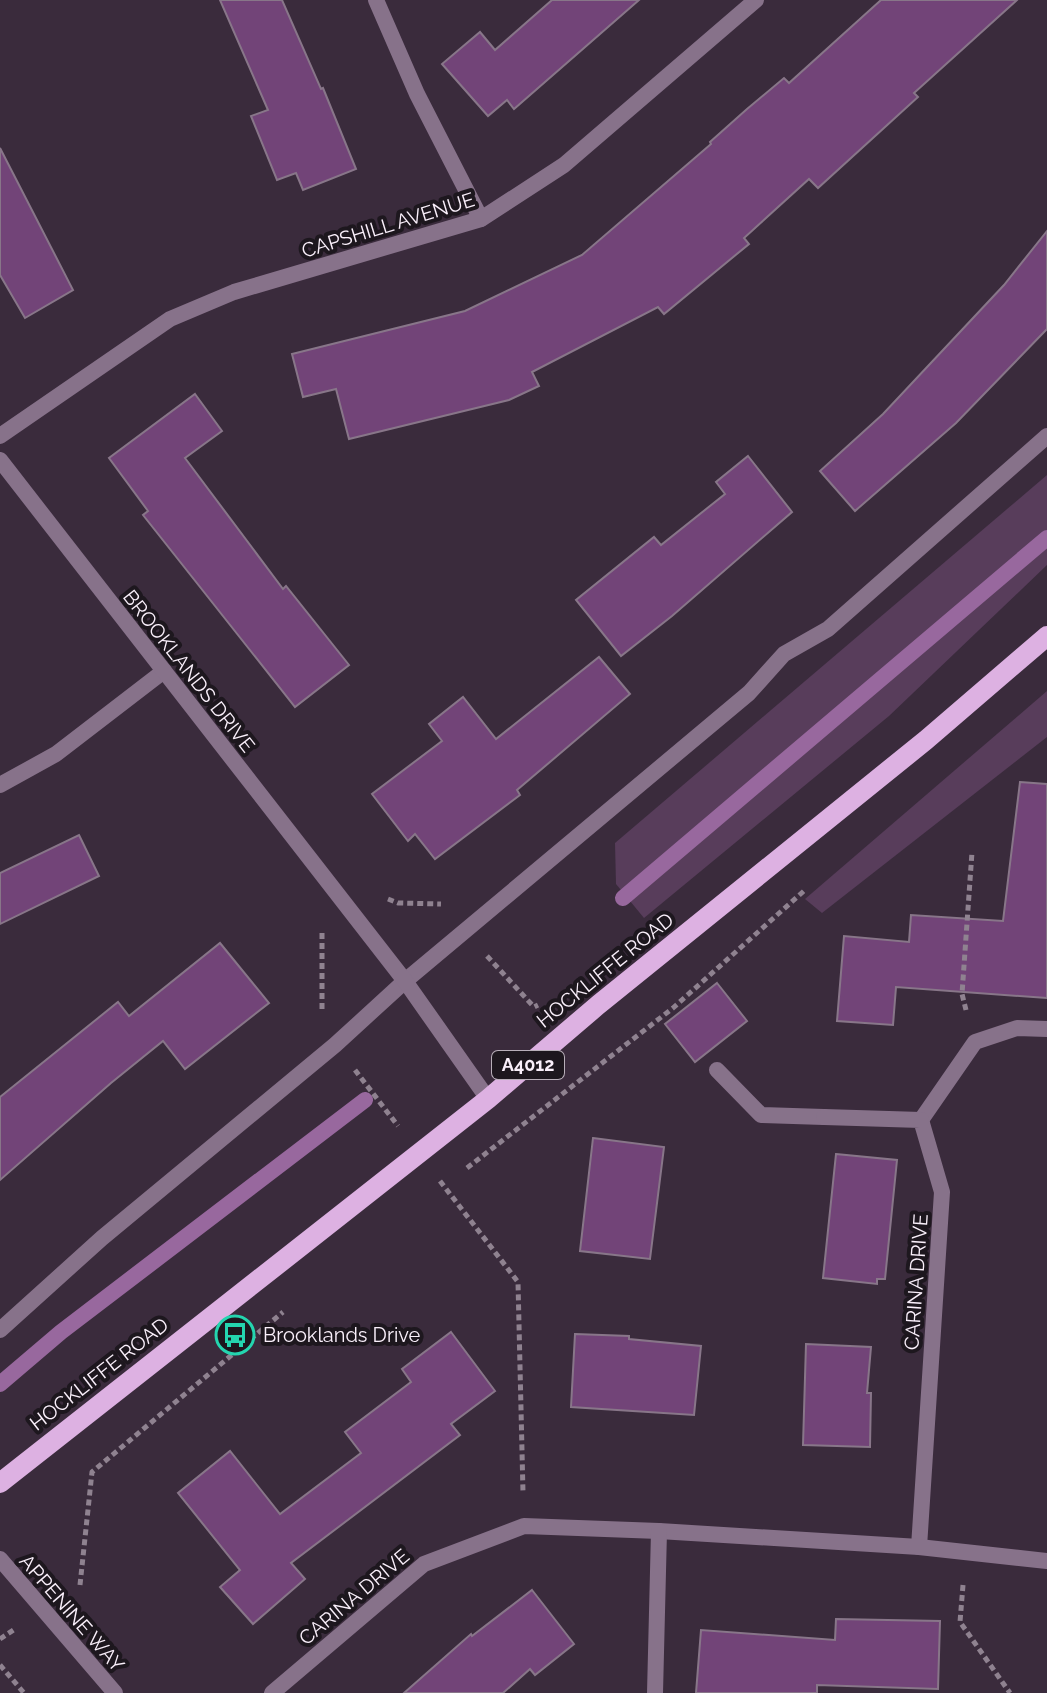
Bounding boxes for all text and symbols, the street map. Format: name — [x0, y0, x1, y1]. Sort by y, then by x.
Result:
street label: CAPSHILL AVENUE — [299, 187, 477, 263]
street label: BROOKLANDS DRIVE — [118, 585, 260, 757]
street label: HOCKLIFFE ROAD — [532, 907, 678, 1033]
road number: A4012 — [492, 1051, 564, 1079]
street label: CARINA DRIVE — [899, 1213, 933, 1351]
street label: HOCKLIFFE ROAD — [25, 1312, 173, 1436]
bus stop icon: Brooklands Drive — [214, 1314, 256, 1356]
place label: Brooklands Drive — [263, 1323, 421, 1347]
street label: CARINA DRIVE — [294, 1544, 414, 1650]
street label: APPENINE WAY — [14, 1549, 130, 1677]

